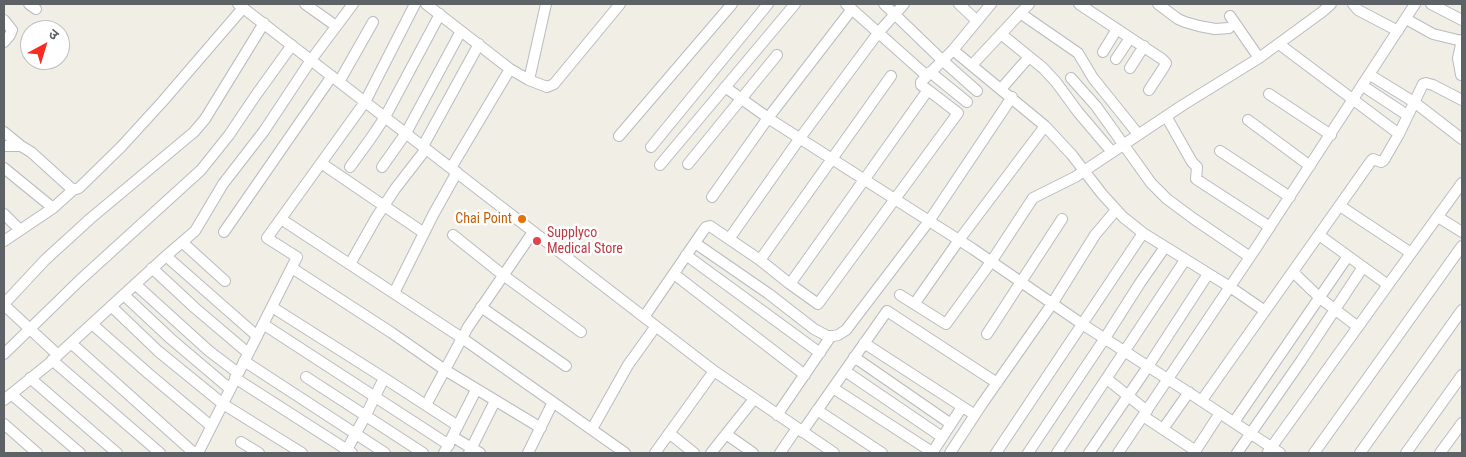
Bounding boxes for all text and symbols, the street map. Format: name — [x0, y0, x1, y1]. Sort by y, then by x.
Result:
north arrow — [20, 20, 70, 70]
text: उ — [46, 25, 62, 43]
place label: Chai Point — [455, 211, 512, 227]
marker: Chai Point — [516, 213, 528, 225]
place label: Supplyco Medical Store — [547, 225, 623, 258]
marker: Supplyco Medical Store — [531, 235, 543, 247]

